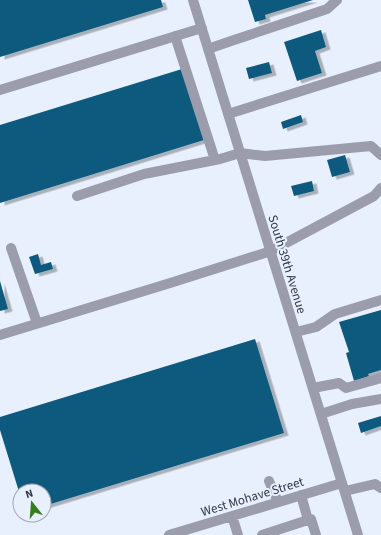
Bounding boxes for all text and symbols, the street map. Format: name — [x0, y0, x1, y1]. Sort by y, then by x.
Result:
street label: South 39th Avenue — [263, 213, 311, 316]
street label: West Mohave Street — [199, 473, 306, 521]
north arrow — [12, 483, 52, 523]
text: N — [24, 486, 35, 502]

